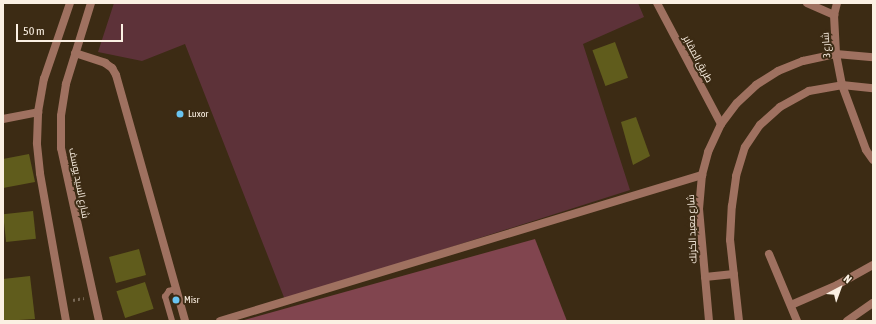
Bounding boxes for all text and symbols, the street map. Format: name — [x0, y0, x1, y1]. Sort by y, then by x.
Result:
scale bar — [18, 16, 125, 42]
text: 50 m — [23, 24, 45, 38]
street label: شارع 3 — [819, 32, 833, 58]
street label: طريق المقابر — [681, 33, 715, 85]
place label: Luxor — [188, 108, 208, 120]
marker: Luxor — [175, 109, 185, 119]
street label: شارع السيد يوسف — [66, 147, 92, 219]
street label: شارع معبد الكرنك — [685, 194, 699, 264]
north arrow — [820, 268, 860, 308]
text: N — [841, 272, 854, 286]
place label: Misr — [184, 294, 199, 306]
marker: Misr — [171, 295, 181, 305]

